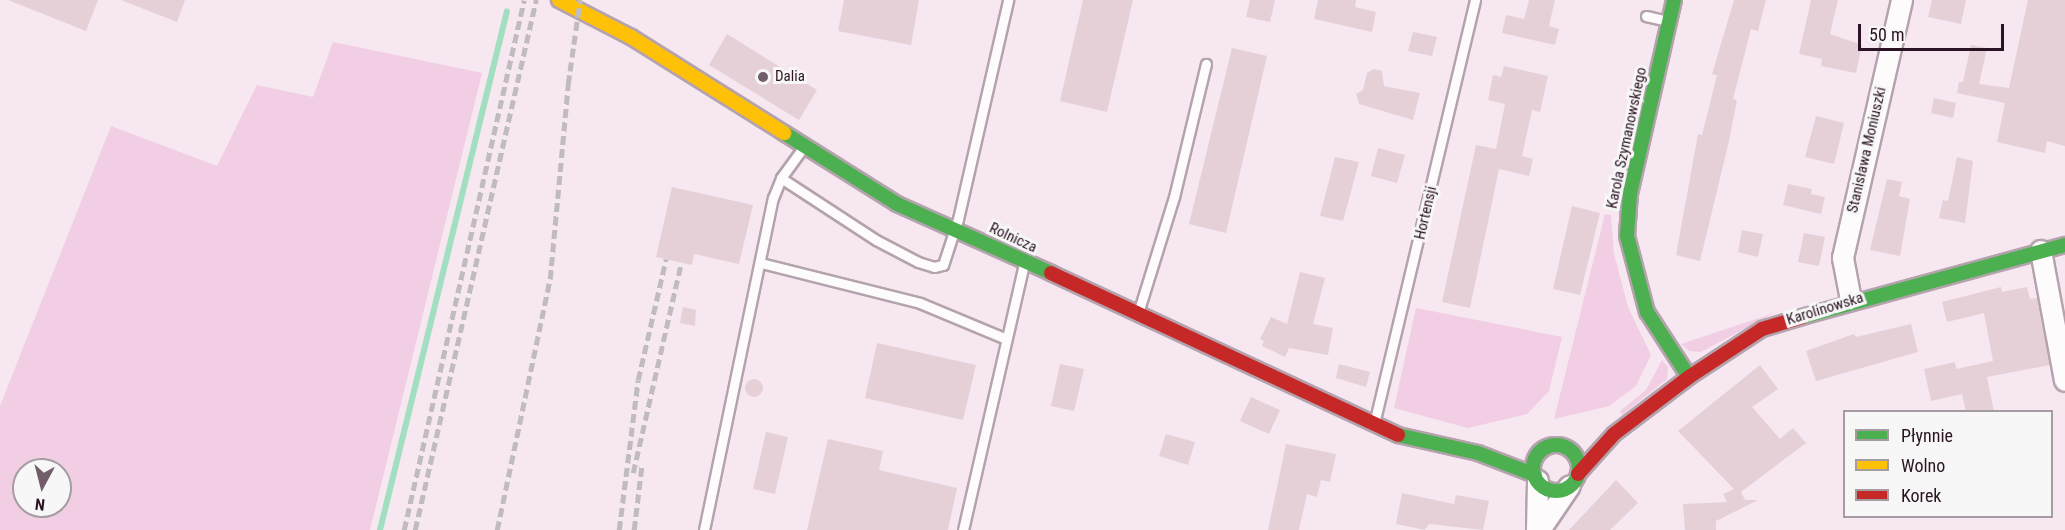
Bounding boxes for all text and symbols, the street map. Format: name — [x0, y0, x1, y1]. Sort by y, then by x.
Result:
scale bar — [1861, 12, 2006, 50]
text: 50 m — [1869, 24, 1904, 45]
street label: Karola Szymanowskiego — [1603, 66, 1651, 210]
place label: Dalia — [775, 68, 805, 86]
marker: Dalia — [756, 70, 770, 84]
street label: Stanisława Moniuszki — [1844, 85, 1890, 215]
street label: Hortensji — [1411, 185, 1441, 241]
street label: Rolnicza — [986, 219, 1040, 257]
street label: Karolinowska — [1784, 289, 1866, 329]
legend — [1843, 410, 2053, 518]
text: Płynnie — [1901, 425, 1953, 446]
text: Wolno — [1901, 455, 1945, 476]
north arrow — [12, 458, 72, 518]
text: Korek — [1901, 485, 1941, 506]
text: N — [34, 494, 46, 514]

